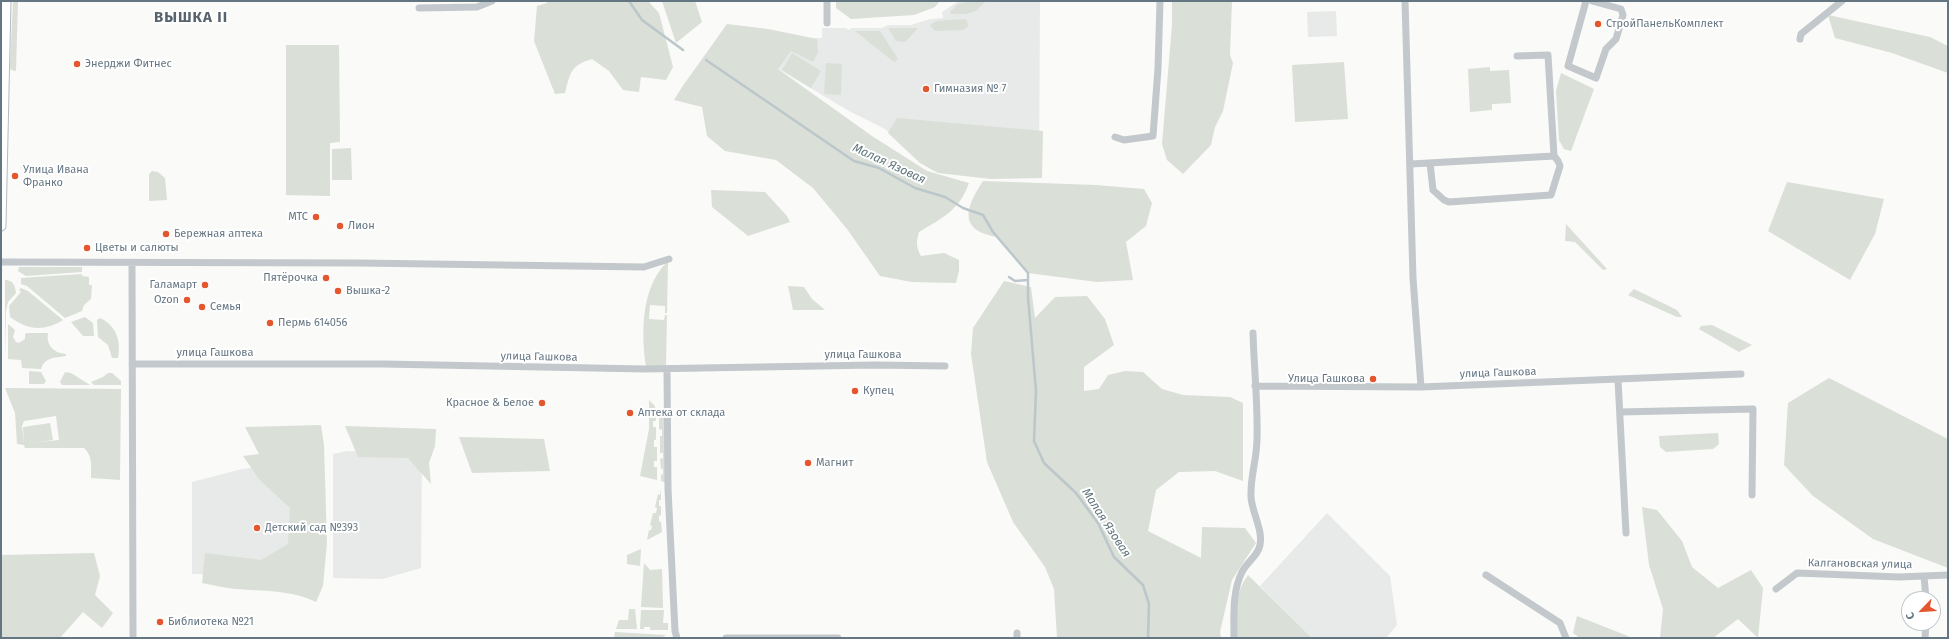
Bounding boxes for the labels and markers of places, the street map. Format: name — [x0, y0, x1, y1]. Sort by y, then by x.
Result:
place label: СтройПанельКомплект — [1606, 17, 1724, 31]
marker: СтройПанельКомплект — [1593, 19, 1603, 29]
place label: Энерджи Фитнес — [85, 57, 172, 71]
marker: Энерджи Фитнес — [72, 59, 82, 69]
place label: Гимназия № 7 — [934, 82, 1006, 96]
marker: Гимназия № 7 — [921, 84, 931, 94]
place label: Улица Ивана Франко — [23, 163, 89, 189]
marker: Улица Ивана Франко — [10, 171, 20, 181]
place label: МТС — [288, 210, 308, 224]
marker: МТС — [311, 212, 321, 222]
place label: Лион — [348, 219, 375, 233]
marker: Лион — [335, 221, 345, 231]
place label: Бережная аптека — [174, 227, 263, 241]
marker: Бережная аптека — [161, 229, 171, 239]
place label: Цветы и салюты — [95, 241, 179, 255]
marker: Цветы и салюты — [82, 243, 92, 253]
place label: Пятёрочка — [263, 271, 318, 285]
marker: Пятёрочка — [321, 273, 331, 283]
place label: Галамарт — [150, 278, 197, 292]
marker: Галамарт — [200, 280, 210, 290]
place label: Вышка-2 — [346, 284, 390, 298]
marker: Вышка-2 — [333, 286, 343, 296]
place label: Ozon — [154, 293, 179, 307]
marker: Ozon — [182, 295, 192, 305]
place label: Семья — [210, 300, 241, 314]
marker: Семья — [197, 302, 207, 312]
place label: Пермь 614056 — [278, 316, 347, 330]
marker: Пермь 614056 — [265, 318, 275, 328]
place label: Улица Гашкова — [1288, 372, 1365, 386]
marker: Улица Гашкова — [1368, 374, 1378, 384]
place label: Купец — [863, 384, 894, 398]
marker: Купец — [850, 386, 860, 396]
place label: Красное & Белое — [446, 396, 534, 410]
marker: Красное & Белое — [537, 398, 547, 408]
place label: Аптека от склада — [638, 406, 725, 420]
marker: Аптека от склада — [625, 408, 635, 418]
place label: Магнит — [816, 456, 853, 470]
marker: Магнит — [803, 458, 813, 468]
place label: Детский сад №393 — [265, 521, 358, 535]
marker: Детский сад №393 — [252, 523, 262, 533]
place label: Библиотека №21 — [168, 615, 254, 629]
marker: Библиотека №21 — [155, 617, 165, 627]

